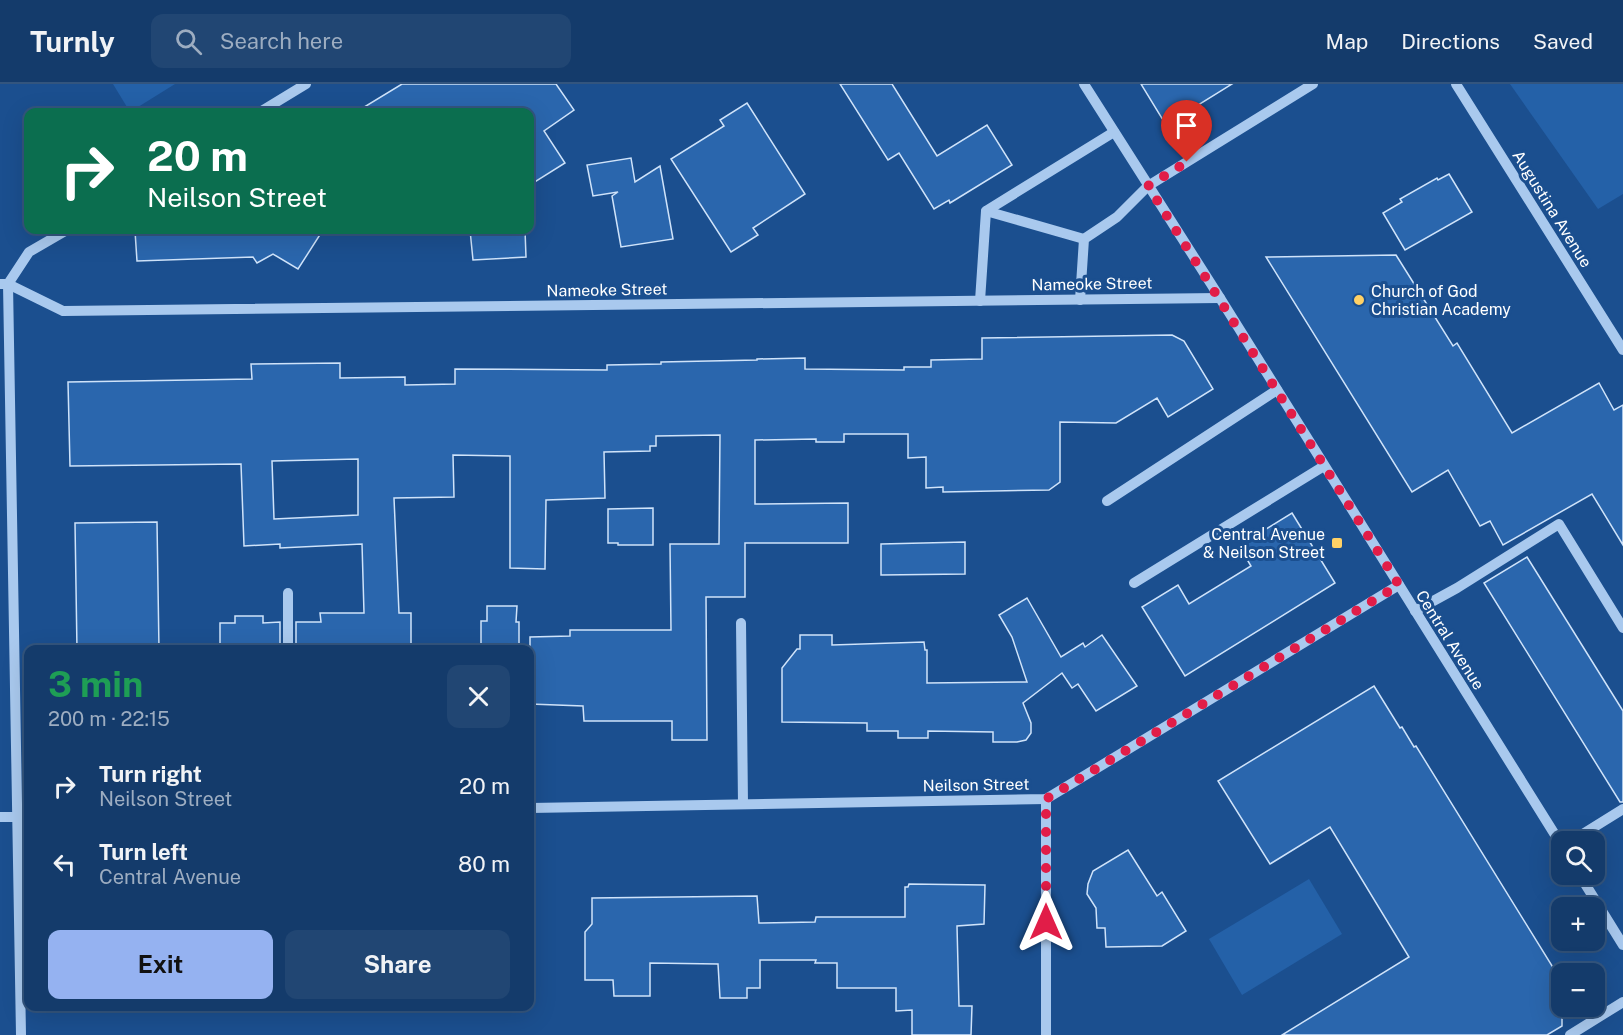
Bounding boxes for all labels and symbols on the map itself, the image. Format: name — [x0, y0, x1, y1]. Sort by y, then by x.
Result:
pin — [1161, 100, 1212, 162]
street label: Augustina Avenue — [1508, 147, 1596, 271]
street label: Nameoke Street — [1031, 273, 1153, 295]
street label: Nameoke Street — [546, 279, 668, 301]
place label: Church of God Christian Academy — [1371, 282, 1511, 319]
marker: Church of God Christian Academy — [1352, 293, 1366, 307]
place label: Central Avenue & Neilson Street — [1203, 525, 1325, 562]
marker: Central Avenue & Neilson Street — [1330, 536, 1344, 550]
street label: Central Avenue — [1412, 587, 1488, 693]
street label: Neilson Street — [922, 775, 1030, 795]
position arrow — [1014, 890, 1078, 954]

